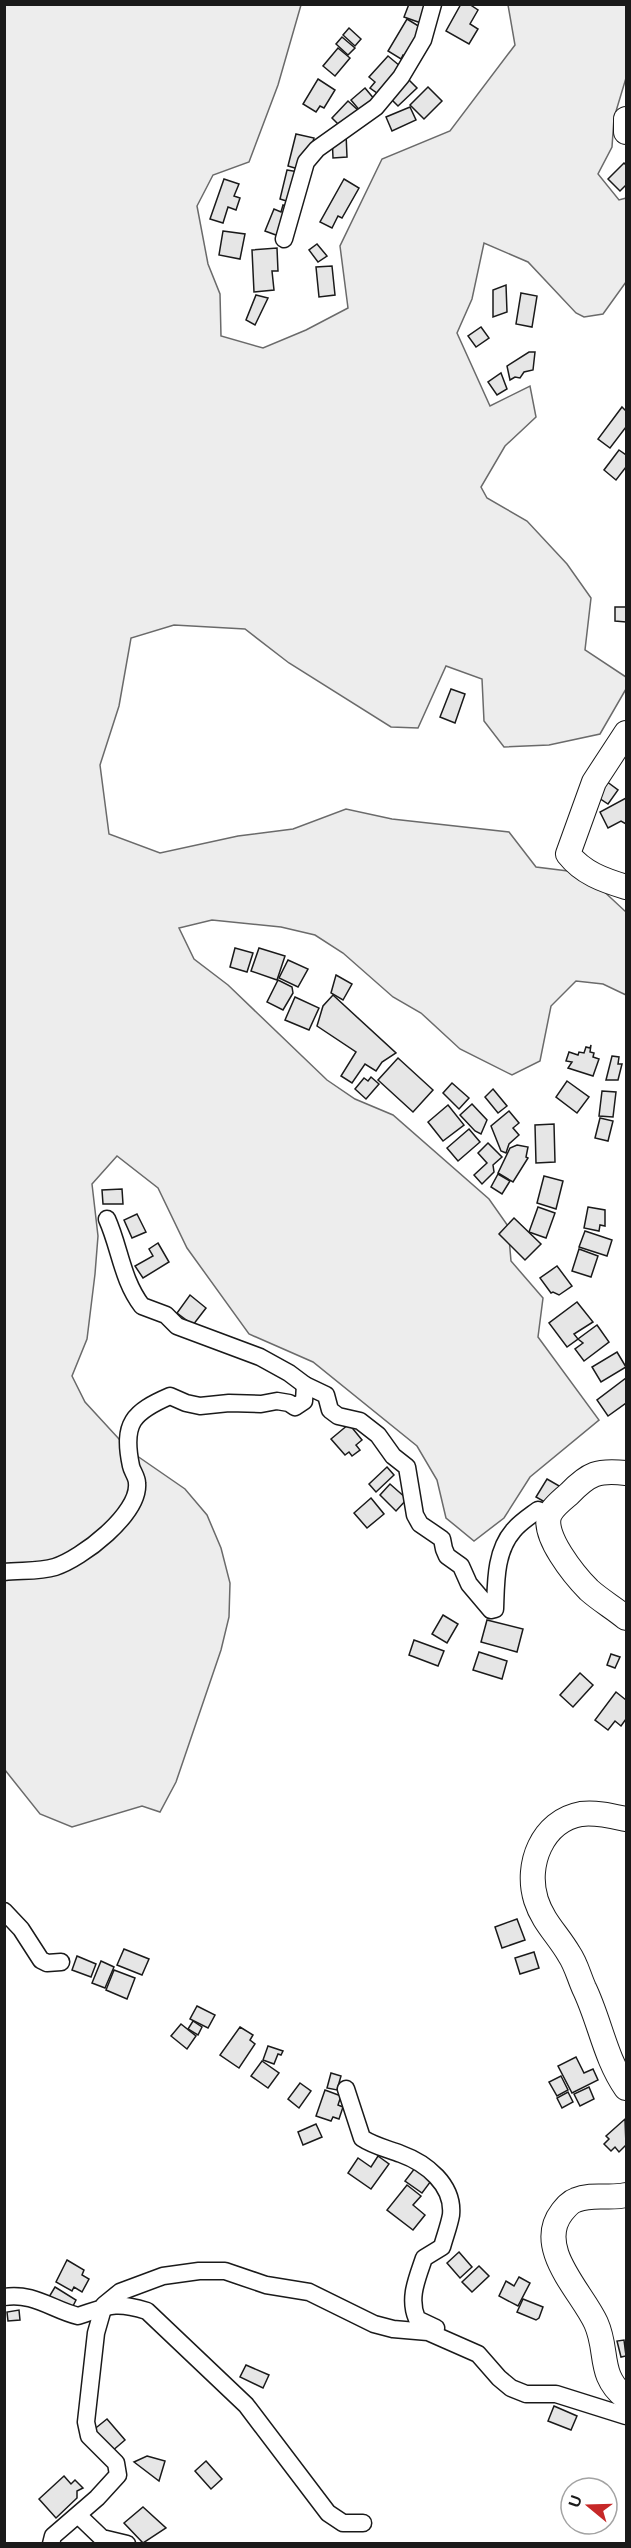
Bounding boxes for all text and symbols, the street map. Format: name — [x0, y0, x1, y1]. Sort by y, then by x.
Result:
north arrow — [559, 2476, 619, 2536]
text: U — [565, 2493, 585, 2510]

